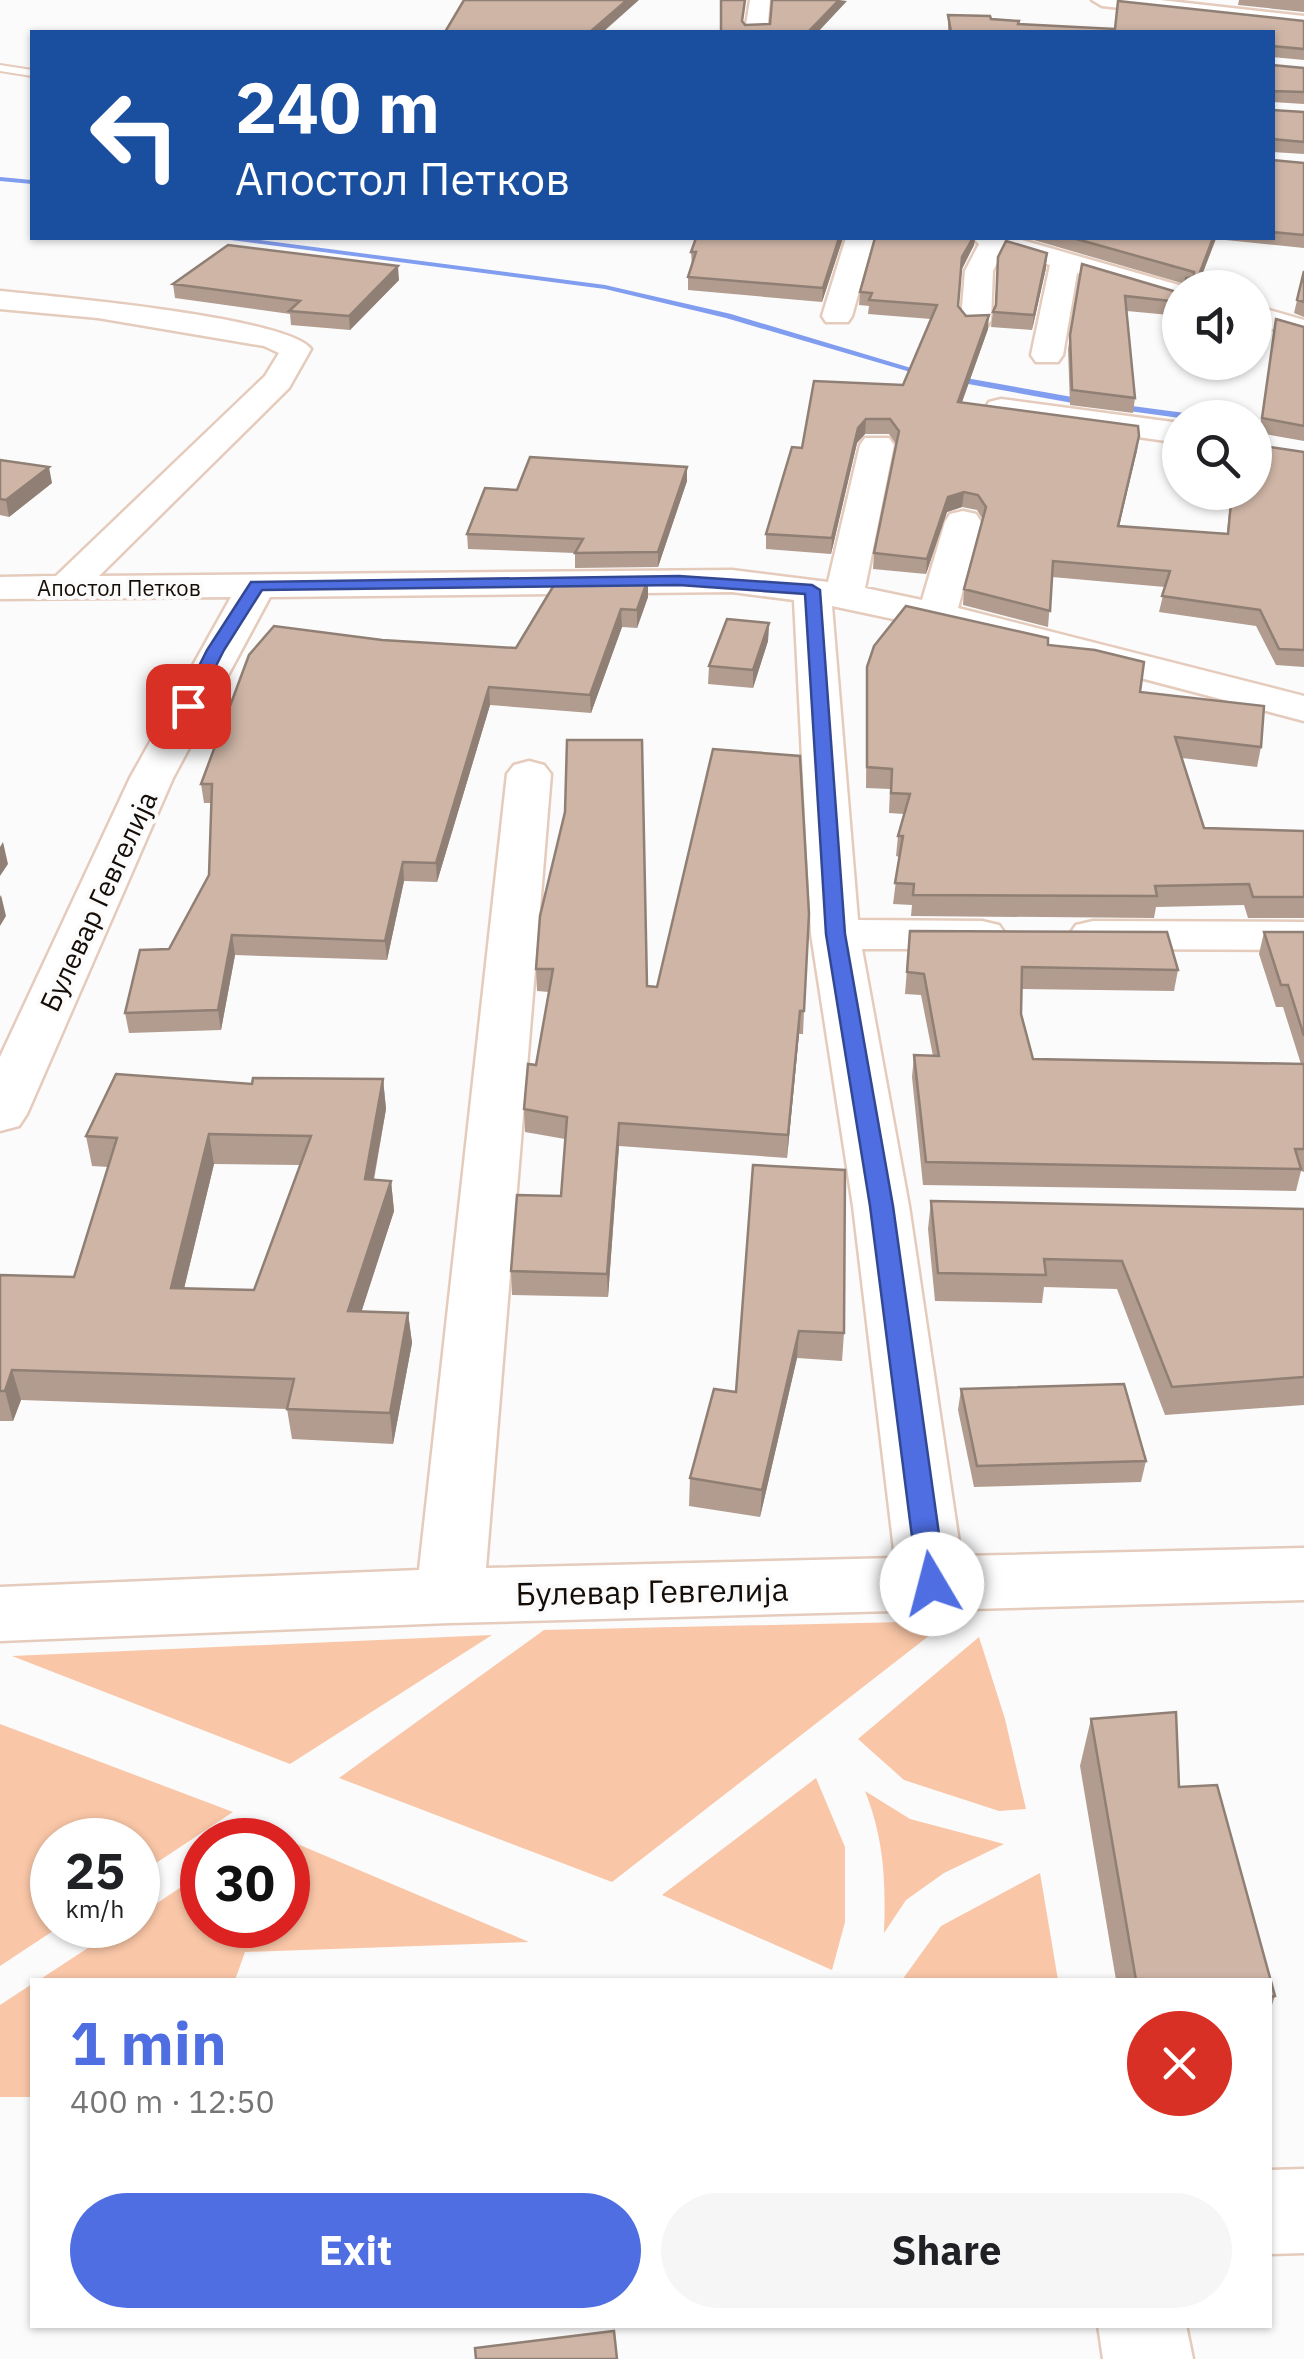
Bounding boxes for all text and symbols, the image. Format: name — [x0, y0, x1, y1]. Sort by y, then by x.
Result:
text: 240 m — [235, 61, 440, 152]
icon: left — [70, 70, 200, 200]
text: Апостол Петков — [235, 149, 570, 207]
map controls — [1162, 270, 1272, 510]
button: sound — [1162, 270, 1272, 380]
button: search — [1162, 400, 1272, 510]
street label: Апостол Петков — [37, 573, 201, 602]
pin — [146, 664, 231, 749]
icon: arrive — [161, 679, 216, 734]
street label: Булевар Гевгелија — [31, 785, 165, 1017]
position arrow — [880, 1532, 984, 1636]
street label: Булевар Гевгелија — [515, 1568, 789, 1614]
speed limit sign: 30 — [180, 1818, 310, 1948]
text: 25 — [65, 1838, 125, 1903]
text: km/h — [66, 1892, 124, 1925]
text: 1 min — [70, 2003, 227, 2082]
button: close — [1127, 2011, 1232, 2116]
text: 400 m · 12:50 — [70, 2080, 275, 2122]
button: Exit — [70, 2193, 641, 2308]
button: Share — [661, 2193, 1232, 2308]

